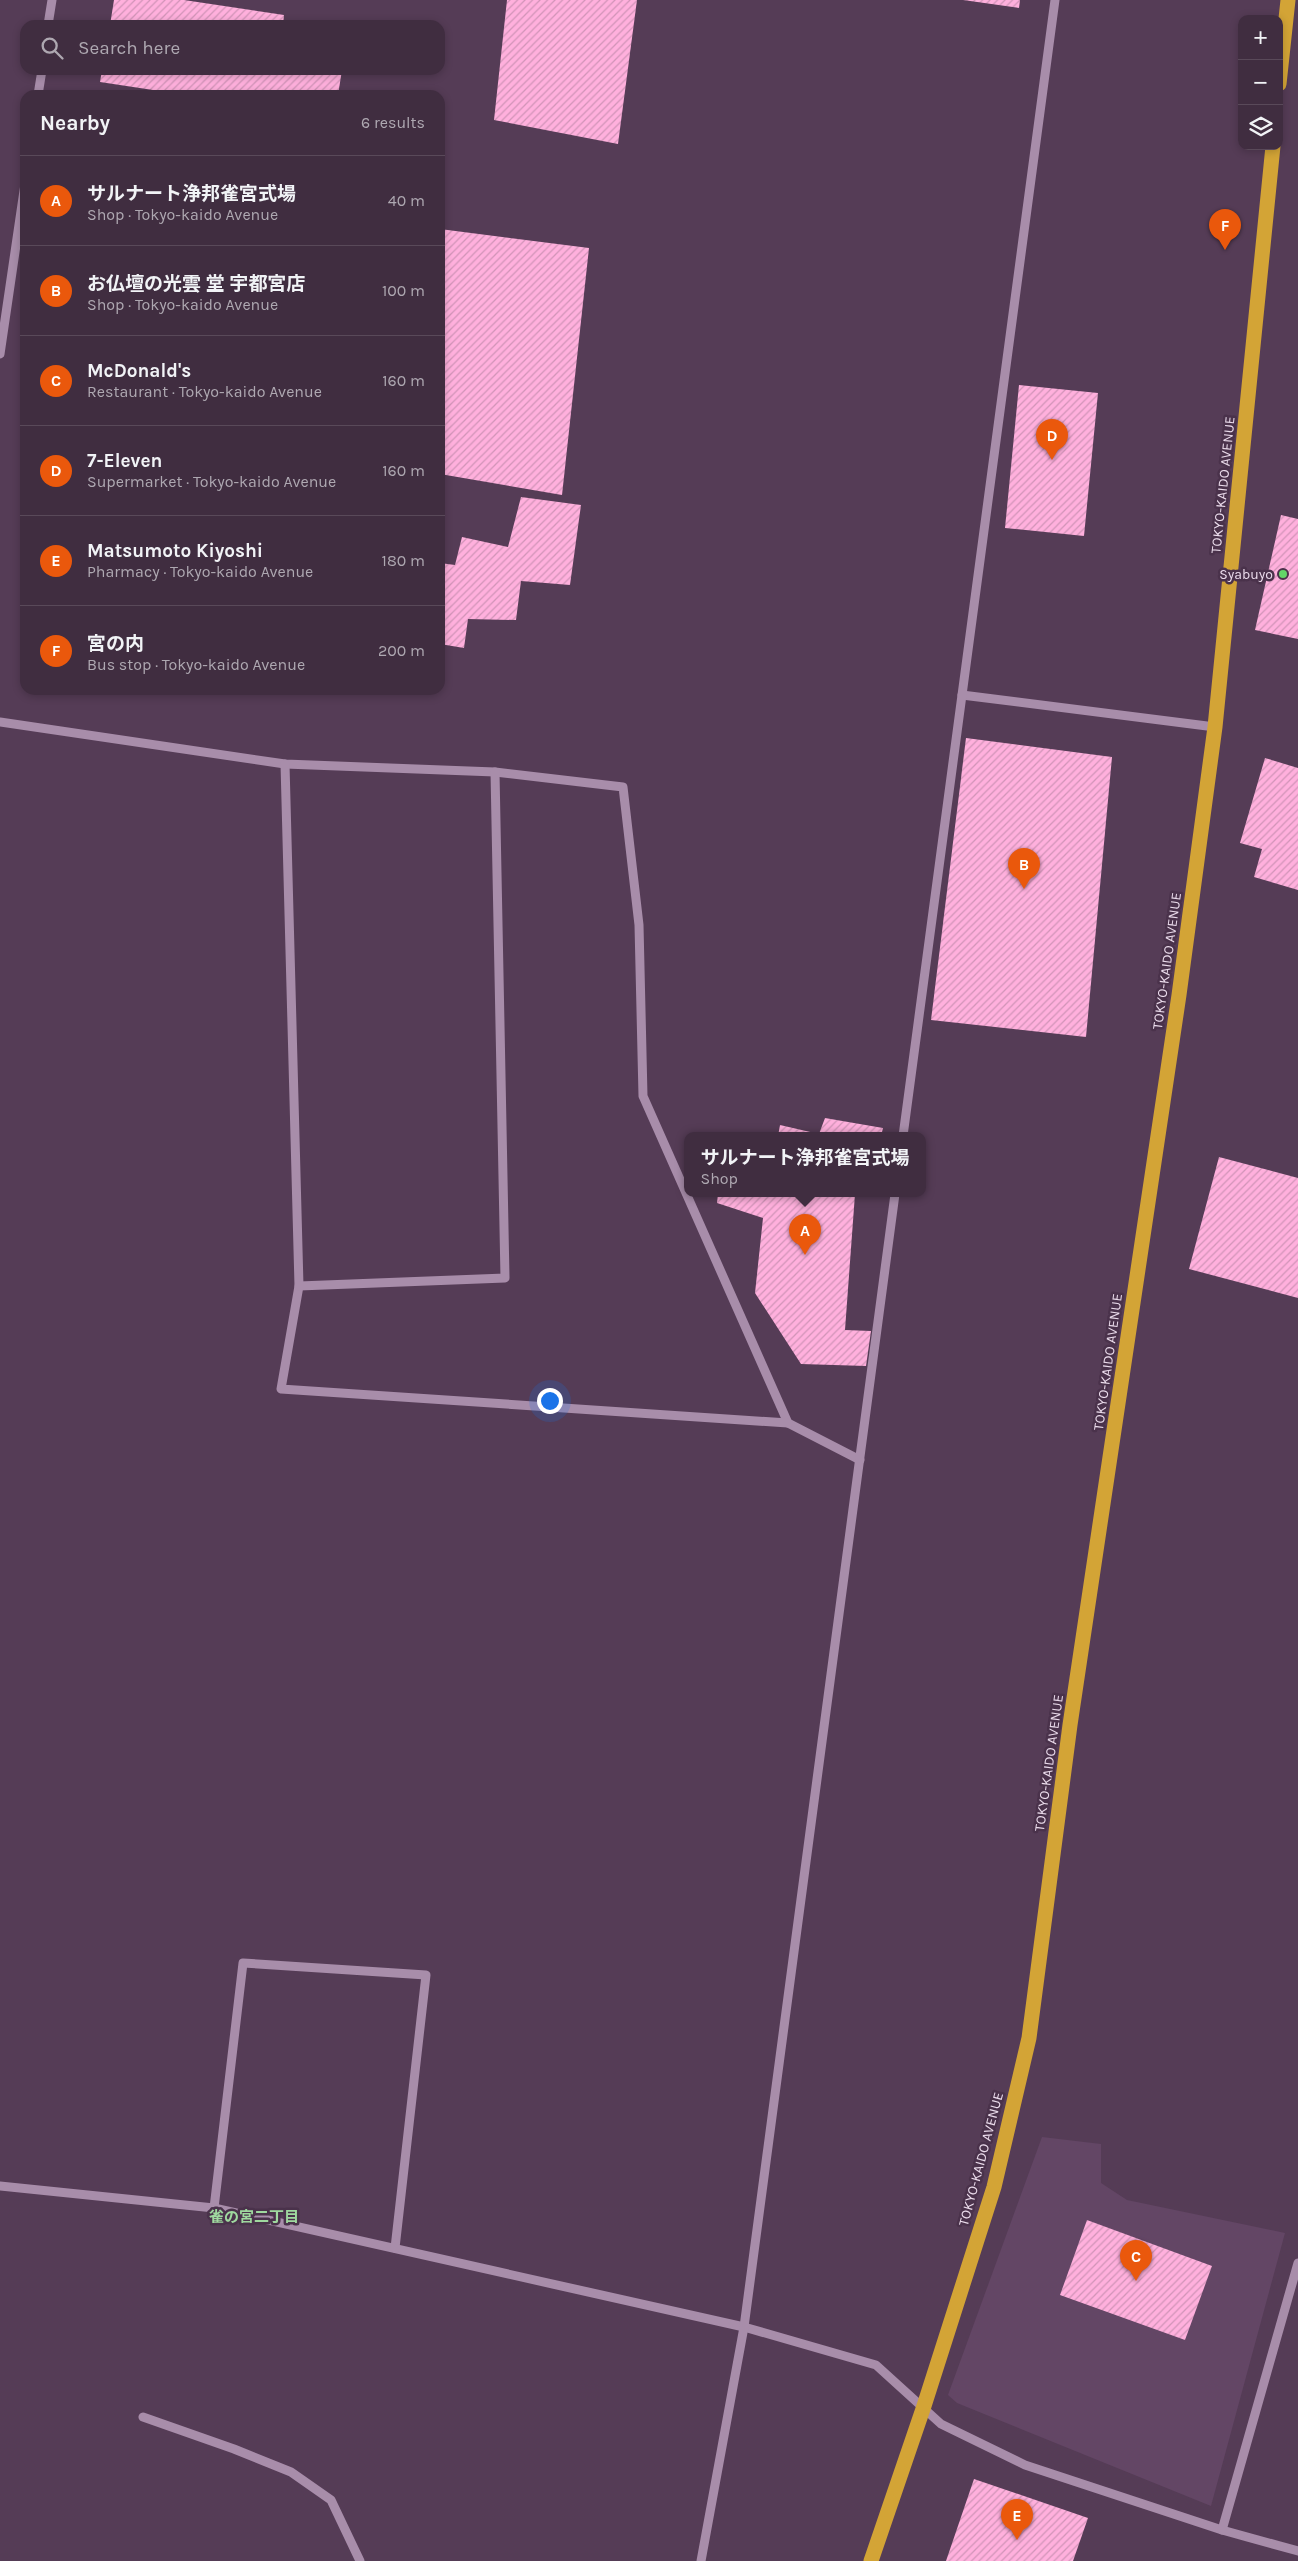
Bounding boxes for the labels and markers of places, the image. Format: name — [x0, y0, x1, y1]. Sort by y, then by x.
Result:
pin: F — [1209, 209, 1241, 250]
pin: D — [1036, 419, 1068, 460]
place label: Syabuyo — [1219, 566, 1273, 583]
marker: Syabuyo — [1277, 568, 1289, 580]
pin: B — [1008, 848, 1040, 889]
pin: A — [789, 1214, 821, 1255]
pin: C — [1120, 2240, 1152, 2281]
pin: E — [1001, 2499, 1033, 2540]

